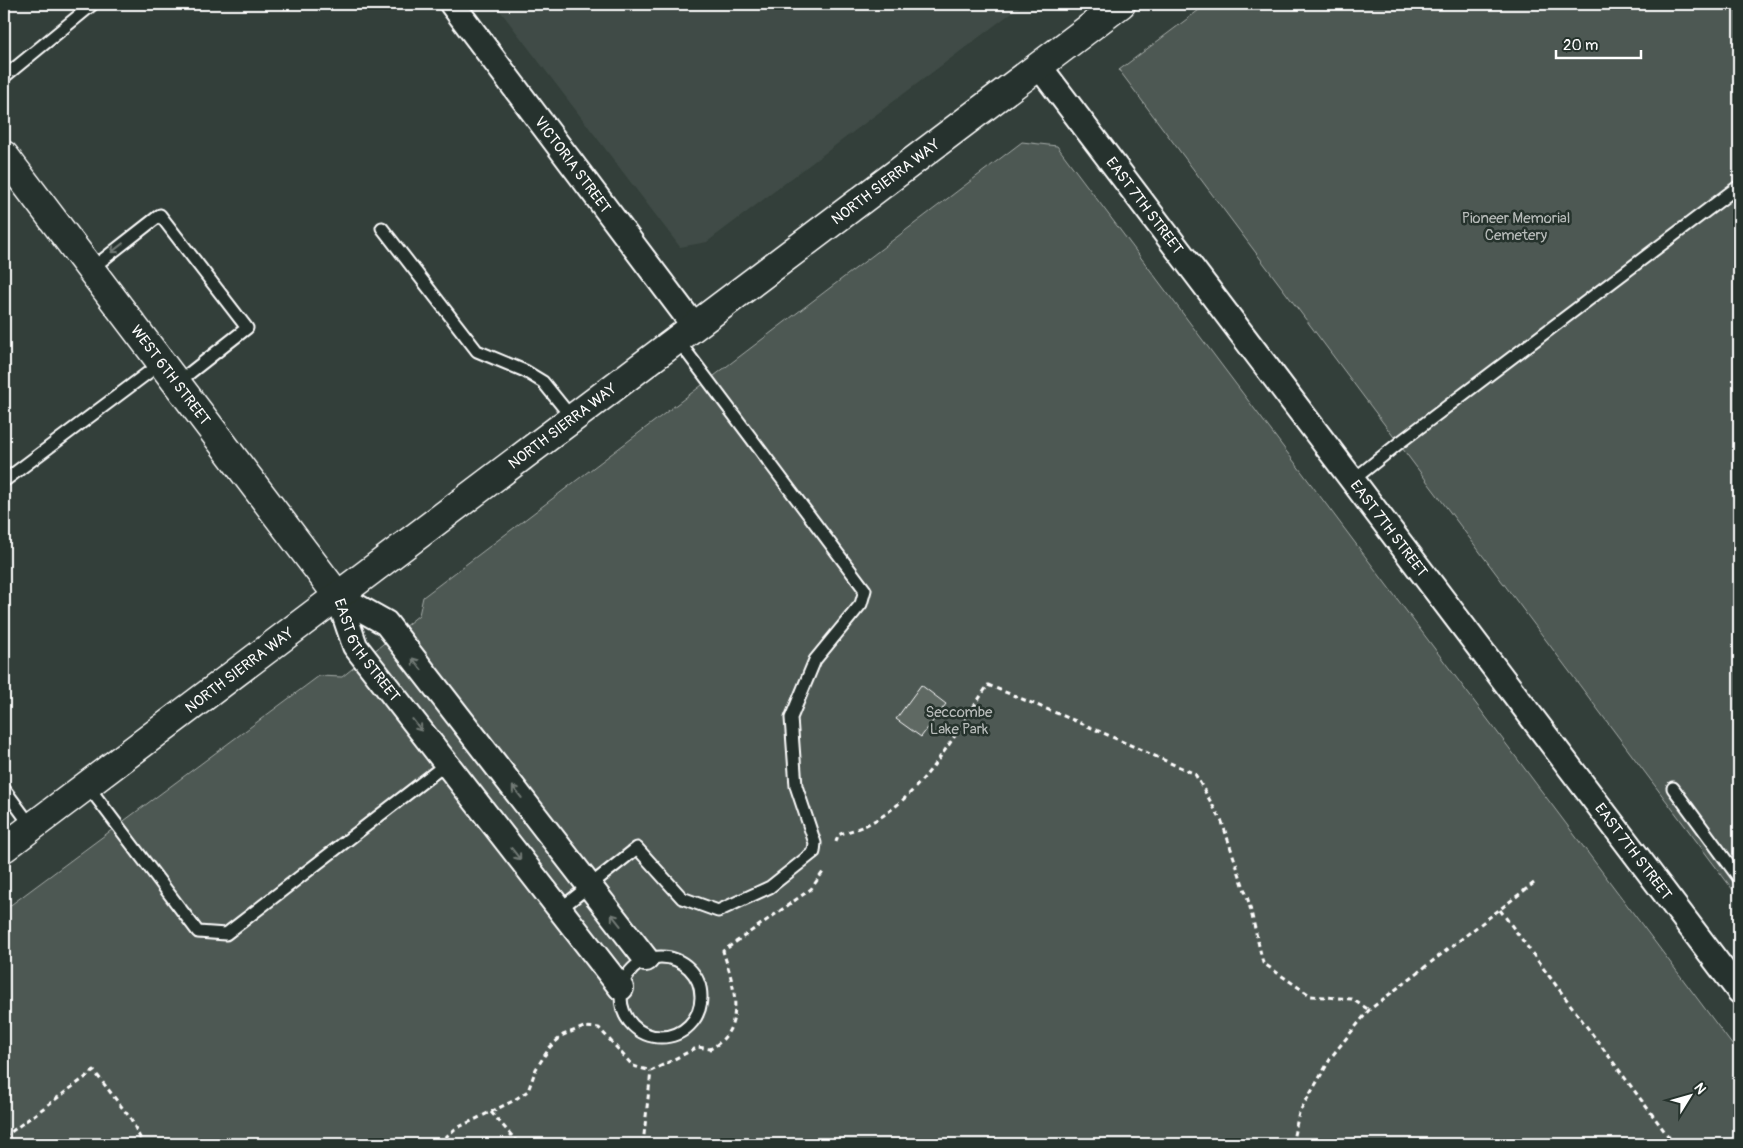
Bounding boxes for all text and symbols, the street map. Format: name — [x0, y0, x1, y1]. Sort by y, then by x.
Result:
scale bar — [1556, 28, 1640, 60]
text: 20 m — [1563, 36, 1598, 55]
street label: VICTORIA STREET — [530, 113, 615, 217]
street label: NORTH SIERRA WAY — [828, 135, 944, 229]
street label: EAST 7TH STREET — [1102, 153, 1187, 258]
park label: Pioneer Memorial Cemetery — [1462, 209, 1570, 245]
one-way arrow — [110, 243, 124, 253]
street label: WEST 6TH STREET — [127, 321, 215, 429]
street label: NORTH SIERRA WAY — [504, 379, 621, 473]
street label: EAST 7TH STREET — [1346, 476, 1432, 581]
street label: EAST 6TH STREET — [330, 596, 404, 705]
street label: NORTH SIERRA WAY — [181, 623, 298, 717]
one-way arrow — [412, 657, 423, 670]
park label: Seccombe Lake Park — [925, 703, 993, 739]
one-way arrow — [411, 718, 422, 731]
one-way arrow — [511, 786, 522, 799]
street label: EAST 7TH STREET — [1591, 799, 1676, 904]
one-way arrow — [511, 847, 522, 860]
one-way arrow — [611, 914, 622, 927]
north arrow — [1666, 1070, 1716, 1120]
text: N — [1690, 1080, 1710, 1097]

